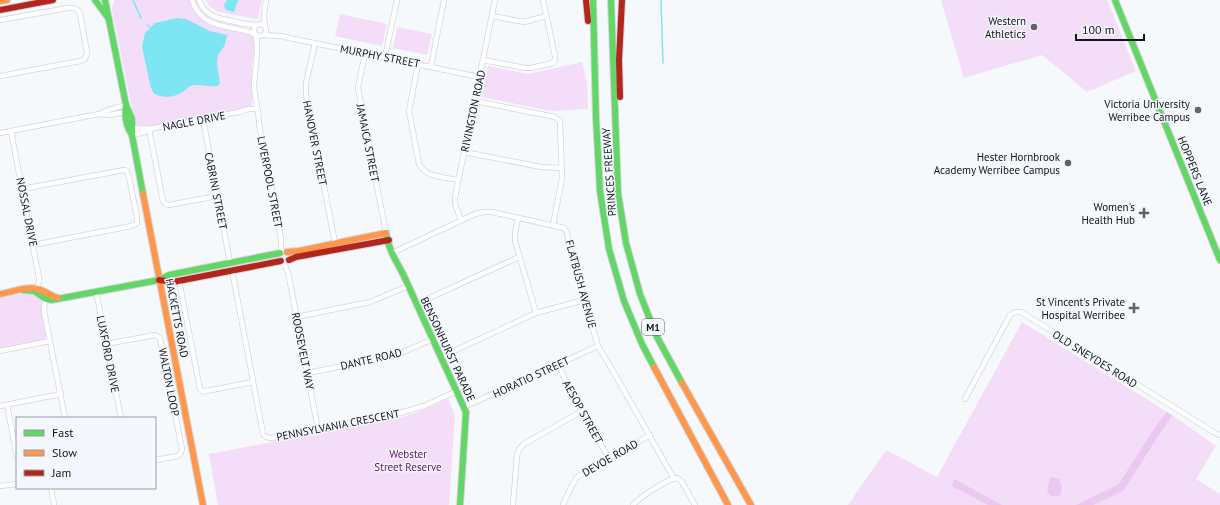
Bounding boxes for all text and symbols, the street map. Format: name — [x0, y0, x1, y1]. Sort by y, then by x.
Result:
place label: Western Athletics — [985, 14, 1026, 41]
scale bar — [1076, 16, 1144, 42]
marker: Western Athletics — [1029, 22, 1039, 32]
text: 100 m — [1082, 22, 1115, 37]
street label: MURPHY STREET — [339, 41, 421, 71]
street label: RIVINGTON ROAD — [457, 69, 489, 153]
place label: Victoria University Werribee Campus — [1103, 97, 1191, 124]
street label: HANOVER STREET — [300, 99, 330, 187]
street label: JAMAICA STREET — [353, 102, 382, 183]
marker: Victoria University Werribee Campus — [1193, 105, 1203, 115]
street label: NAGLE DRIVE — [161, 108, 227, 134]
street label: PRINCES FREEWAY — [599, 126, 619, 217]
street label: HOPPERS LANE — [1175, 134, 1215, 208]
street label: LIVERPOOL STREET — [254, 135, 286, 229]
place label: Hester Hornbrook Academy Werribee Campus — [934, 150, 1061, 177]
street label: CABRINI STREET — [202, 151, 230, 231]
marker: Hester Hornbrook Academy Werribee Campus — [1063, 158, 1073, 168]
street label: NOSSAL DRIVE — [13, 176, 41, 248]
place label: Women's Health Hub — [1081, 200, 1135, 227]
marker: Women's Health Hub — [1138, 207, 1150, 219]
street label: FLATBUSH AVENUE — [562, 238, 600, 330]
street label: HACKETTS ROAD — [162, 277, 192, 359]
street label: BENSONHURST PARADE — [418, 295, 478, 404]
place label: St Vincent's Private Hospital Werribee — [1036, 295, 1125, 322]
marker: St Vincent's Private Hospital Werribee — [1128, 302, 1140, 314]
street label: ROOSEVELT WAY — [289, 311, 318, 392]
street label: LUXFORD DRIVE — [94, 314, 122, 394]
road number: M1 — [642, 319, 664, 335]
street label: OLD SNEYDES ROAD — [1050, 327, 1140, 391]
street label: DANTE ROAD — [339, 345, 403, 373]
street label: WALTON LOOP — [156, 347, 182, 417]
street label: HORATIO STREET — [490, 353, 572, 401]
street label: AESOP STREET — [560, 378, 606, 446]
street label: PENNSYLVANIA CRESCENT — [275, 406, 401, 444]
legend — [16, 417, 156, 489]
text: Fast — [52, 425, 73, 440]
street label: DEVOE ROAD — [579, 436, 641, 480]
text: Slow — [52, 445, 77, 460]
park label: Webster Street Reserve — [374, 447, 442, 474]
text: Jam — [51, 465, 71, 480]

